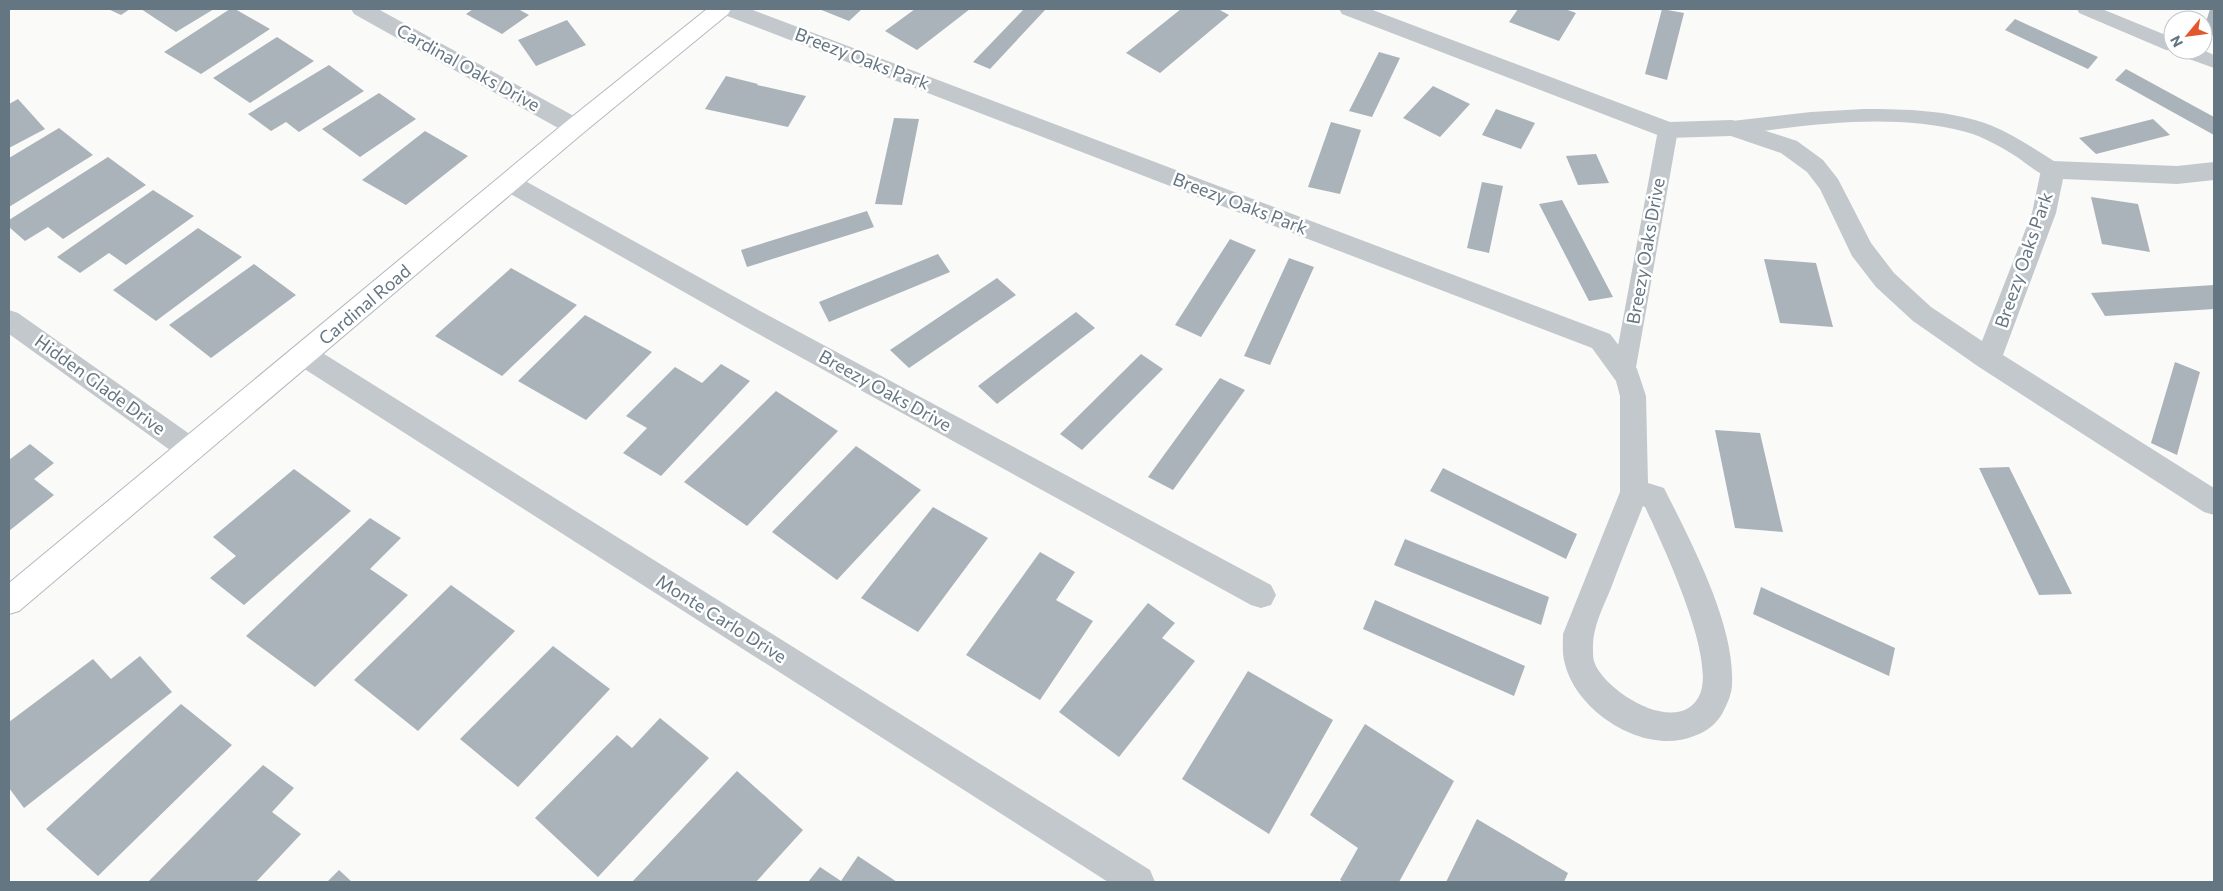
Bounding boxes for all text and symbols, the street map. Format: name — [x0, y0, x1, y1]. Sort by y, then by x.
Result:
north arrow — [2163, 10, 2213, 60]
street label: Cardinal Oaks Drive — [393, 19, 544, 116]
street label: Breezy Oaks Park — [792, 22, 933, 94]
text: N — [2166, 33, 2186, 50]
street label: Breezy Oaks Park — [1170, 167, 1311, 239]
street label: Breezy Oaks Drive — [1621, 176, 1669, 326]
street label: Breezy Oaks Park — [1989, 189, 2057, 331]
street label: Cardinal Road — [314, 259, 415, 349]
street label: Hidden Glade Drive — [31, 329, 170, 439]
street label: Breezy Oaks Drive — [815, 345, 956, 436]
street label: Monte Carlo Drive — [652, 569, 791, 667]

